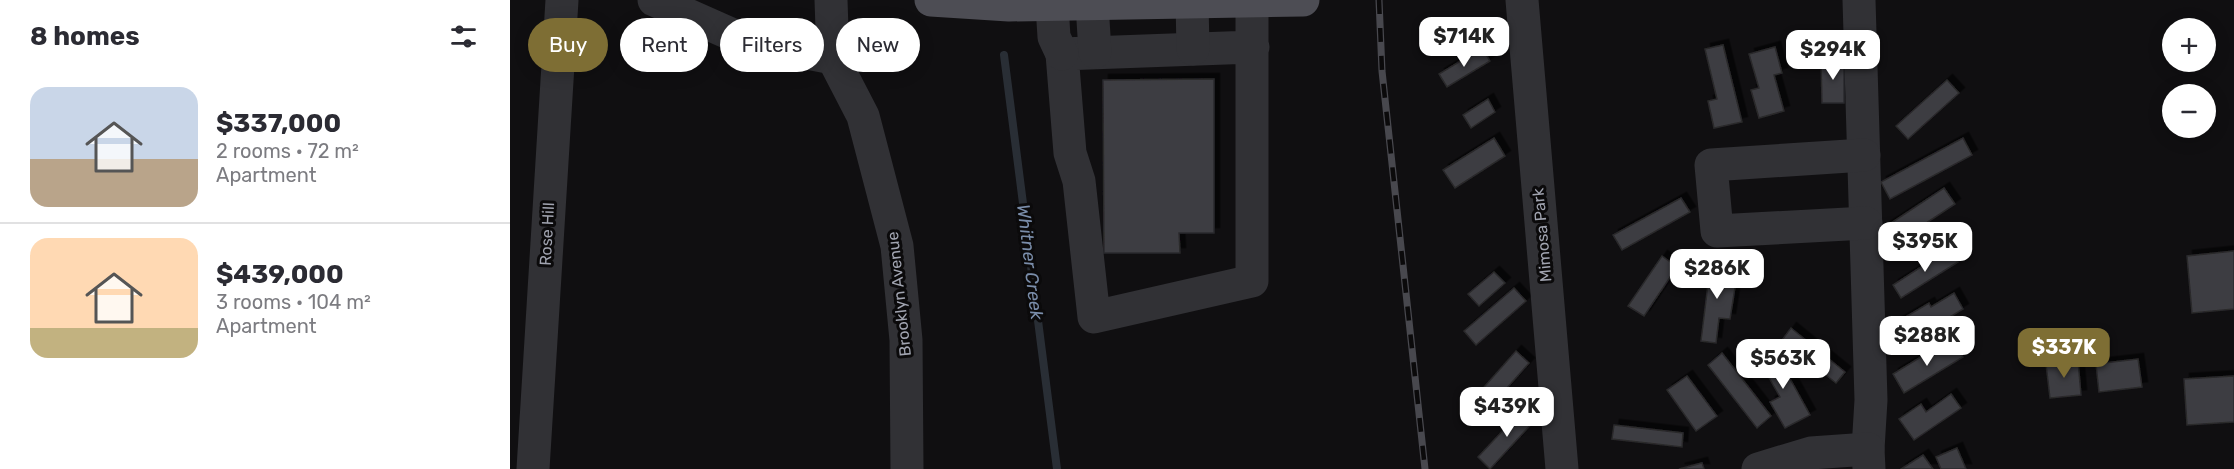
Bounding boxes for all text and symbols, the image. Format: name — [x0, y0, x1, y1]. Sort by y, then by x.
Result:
pin: $714K — [1422, 17, 1506, 68]
chip: Buy — [528, 18, 608, 72]
chip: Rent — [620, 18, 708, 72]
chip: Filters — [720, 18, 824, 72]
chip: New — [836, 18, 920, 72]
map controls — [2162, 18, 2216, 138]
button: + — [2162, 18, 2216, 72]
icon: filters — [447, 20, 480, 53]
text: 8 homes — [30, 21, 140, 52]
text: $714K — [1433, 24, 1495, 48]
pin: $294K — [1791, 30, 1875, 81]
text: $294K — [1800, 37, 1866, 61]
button: − — [2162, 84, 2216, 138]
text: $337,000 — [216, 108, 341, 139]
icon: home — [78, 111, 150, 183]
text: 2 rooms · 72 m² — [216, 139, 359, 163]
text: Apartment — [216, 163, 317, 187]
street label: Mimosa Park — [1528, 187, 1556, 283]
street label: Rose Hill — [536, 202, 558, 266]
water label: Whitner Creek — [1012, 203, 1048, 322]
pin: $395K — [1883, 222, 1967, 273]
text: $395K — [1892, 229, 1958, 253]
street label: Brooklyn Avenue — [883, 231, 915, 357]
pin: $286K — [1675, 249, 1759, 300]
text: $286K — [1684, 256, 1750, 280]
text: $439,000 — [216, 259, 344, 290]
icon: home — [78, 262, 150, 334]
text: 3 rooms · 104 m² — [216, 290, 371, 314]
text: Apartment — [216, 314, 317, 338]
pin: $288K — [1885, 316, 1969, 367]
text: $288K — [1894, 323, 1960, 347]
pin: $337K — [2022, 328, 2106, 379]
text: $337K — [2032, 335, 2096, 359]
pin: $563K — [1741, 339, 1825, 390]
text: $563K — [1750, 346, 1816, 370]
pin: $439K — [1465, 387, 1549, 438]
text: $439K — [1474, 394, 1540, 418]

